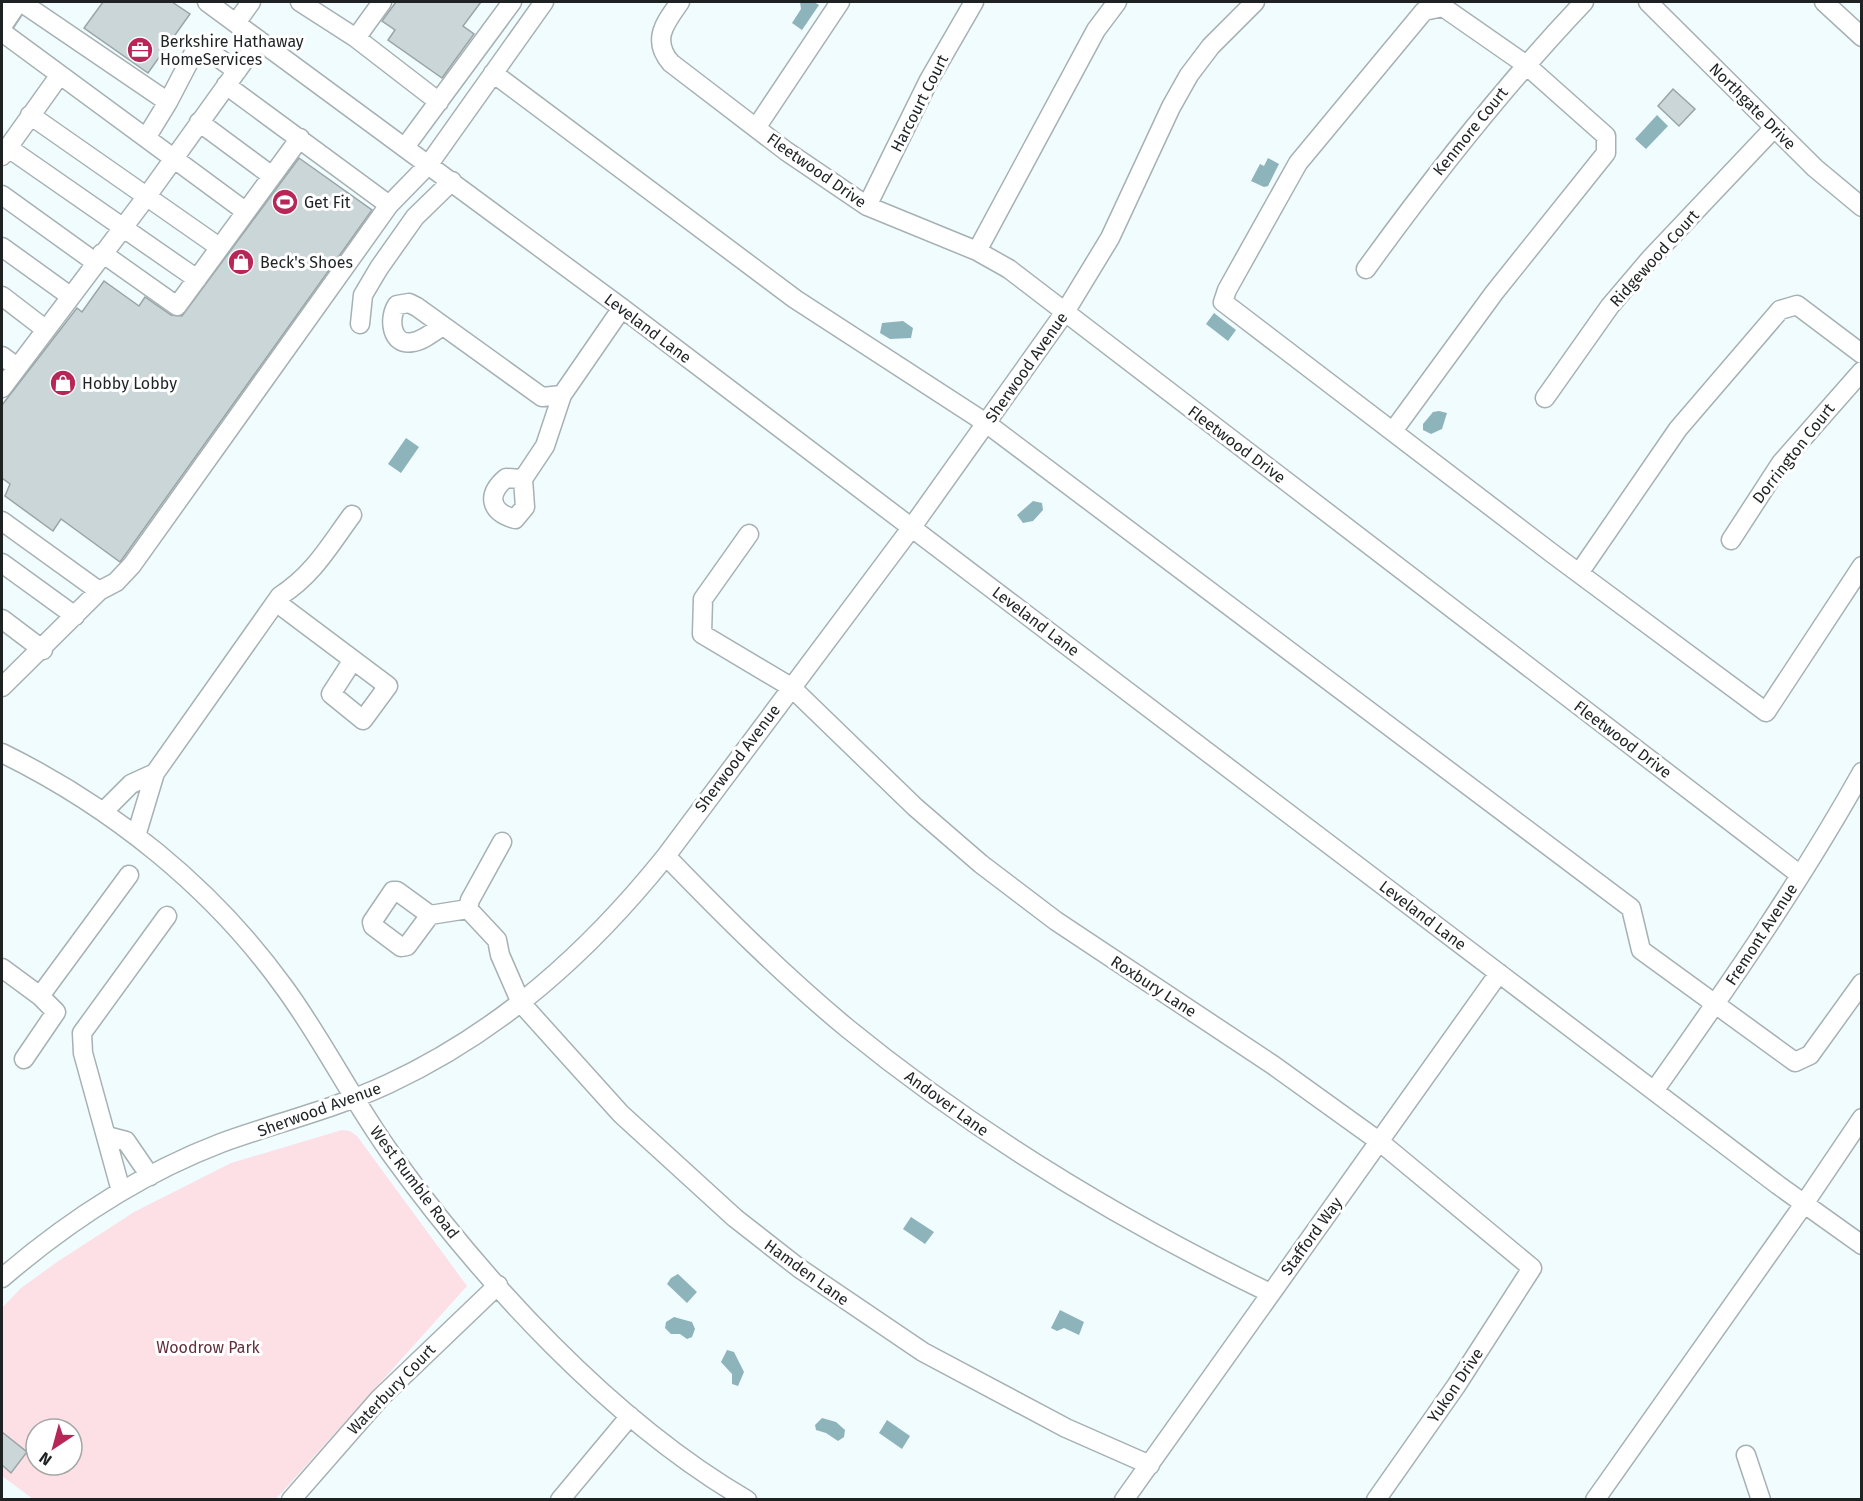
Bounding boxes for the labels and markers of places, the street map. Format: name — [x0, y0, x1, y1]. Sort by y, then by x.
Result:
place label: Berkshire Hathaway HomeServices — [160, 32, 304, 69]
office icon: Berkshire Hathaway HomeServices — [125, 35, 155, 65]
sports icon: Get Fit — [270, 187, 300, 217]
place label: Get Fit — [304, 193, 351, 212]
shop icon: Beck's Shoes — [226, 247, 256, 277]
place label: Beck's Shoes — [260, 253, 353, 272]
shop icon: Hobby Lobby — [48, 368, 78, 398]
place label: Hobby Lobby — [82, 374, 177, 393]

